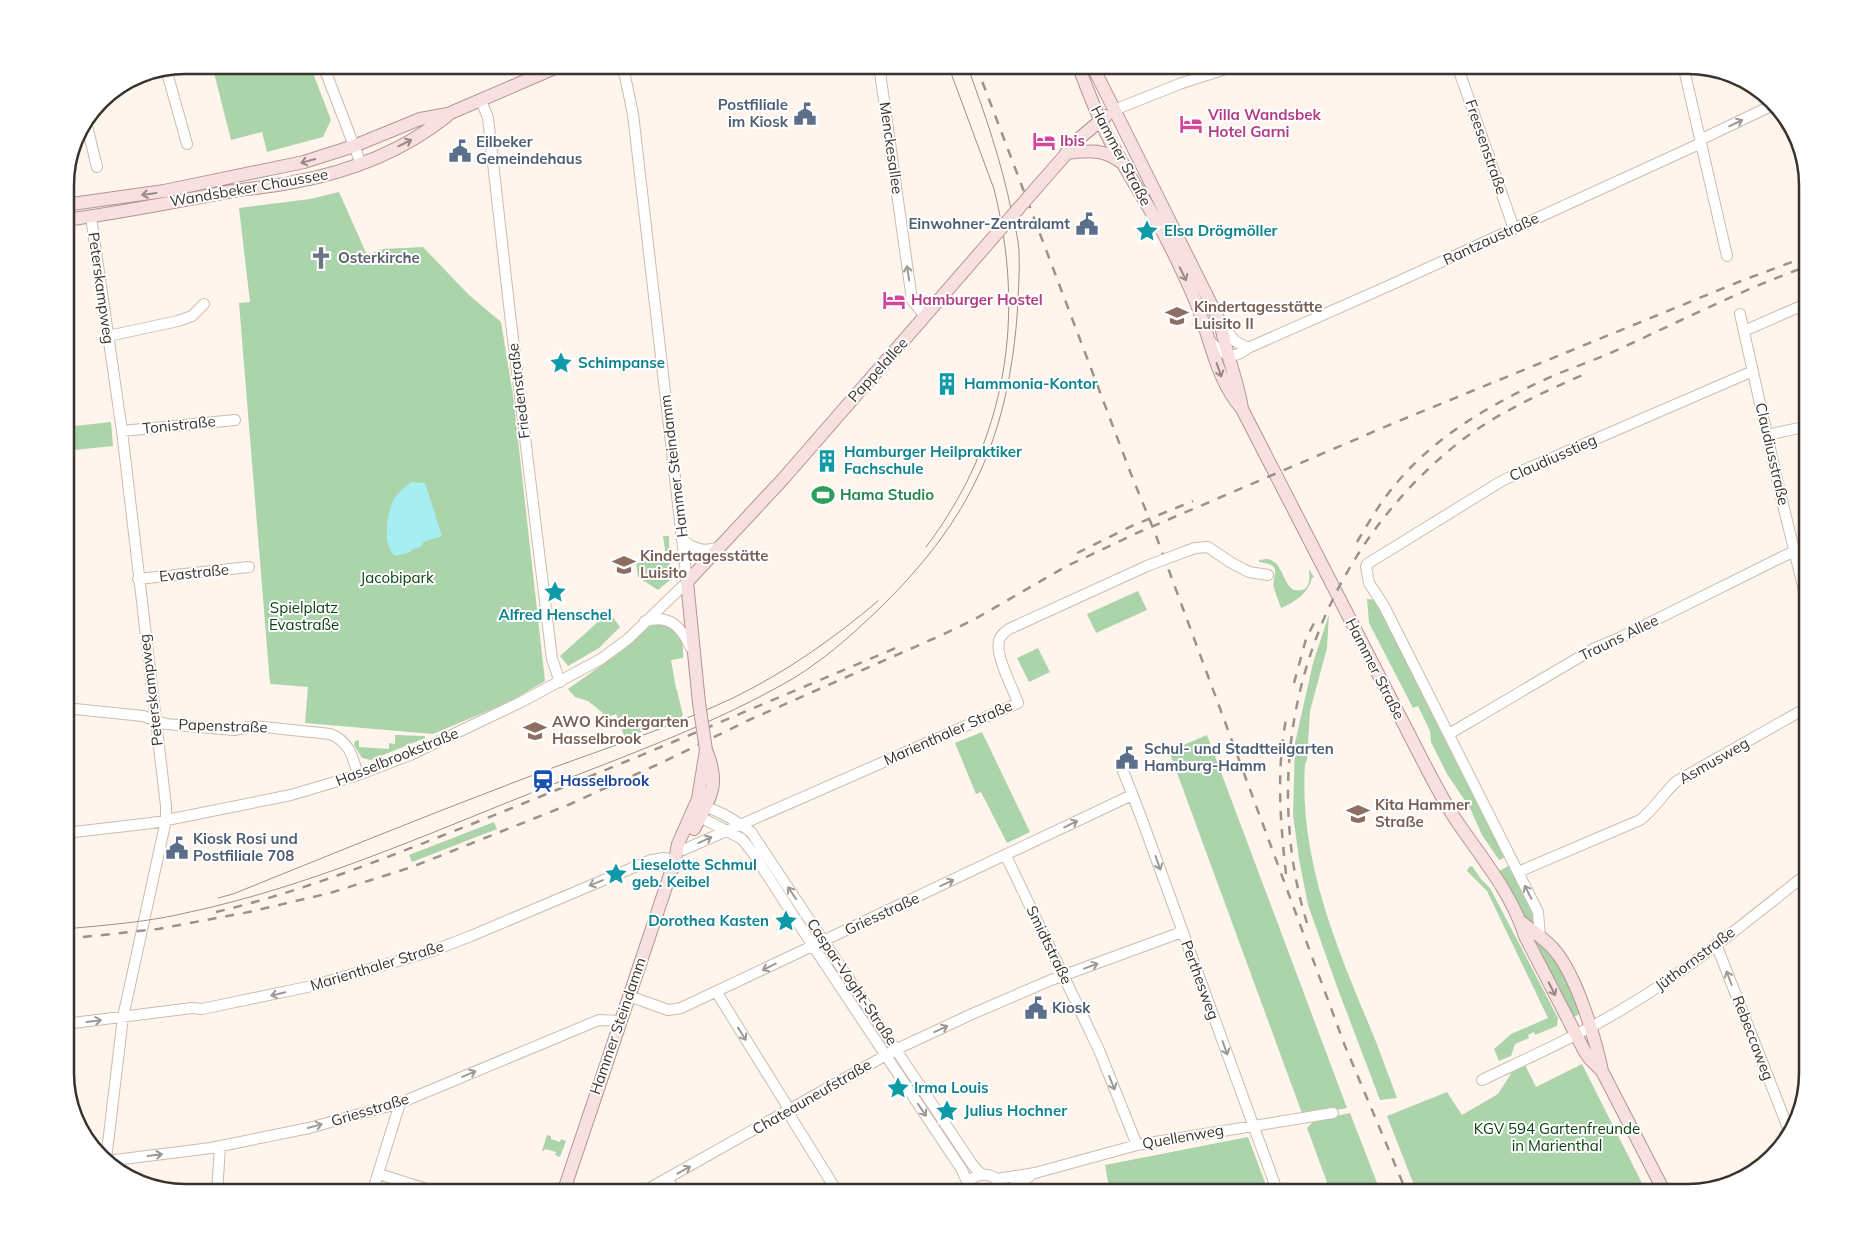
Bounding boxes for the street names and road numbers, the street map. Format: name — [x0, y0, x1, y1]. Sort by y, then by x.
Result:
street label: Freesenstraße — [1461, 97, 1512, 197]
street label: Menckesallee — [876, 101, 907, 195]
street label: Hammer Straße — [1087, 102, 1156, 209]
street label: Wandsbeker Chaussee — [168, 164, 329, 211]
street label: Rantzaustraße — [1440, 208, 1542, 269]
street label: Peterskampweg — [84, 231, 119, 345]
street label: Pappelallee — [844, 333, 912, 406]
street label: Friedenstraße — [503, 342, 534, 440]
street label: Hammer Steindamm — [655, 394, 692, 539]
street label: Claudiusstraße — [1751, 401, 1794, 507]
street label: Tonistraße — [141, 411, 216, 438]
street label: Claudiusstieg — [1506, 430, 1599, 485]
street label: Evastraße — [158, 559, 230, 586]
street label: Trauns Allee — [1576, 610, 1661, 665]
street label: Hammer Straße — [1342, 615, 1409, 723]
street label: Peterskampweg — [134, 633, 167, 747]
street label: Marienthaler Straße — [881, 696, 1015, 769]
street label: Papenstraße — [178, 714, 268, 737]
street label: Hasselbrookstraße — [333, 723, 461, 790]
street label: Asmusweg — [1675, 733, 1752, 788]
street label: Griesstraße — [841, 888, 922, 939]
street label: Smidtstraße — [1022, 902, 1077, 987]
street label: Caspar-Voght-Straße — [803, 915, 902, 1049]
street label: Jüthornstraße — [1651, 922, 1738, 995]
street label: Marienthaler Straße — [308, 936, 446, 995]
street label: Perthesweg — [1177, 938, 1224, 1022]
street label: Hammer Steindamm — [585, 955, 650, 1097]
street label: Rebeccaweg — [1729, 993, 1778, 1083]
street label: Chateauneufstraße — [749, 1055, 875, 1138]
street label: Griesstraße — [329, 1089, 411, 1130]
street label: Quellenweg — [1141, 1120, 1225, 1153]

